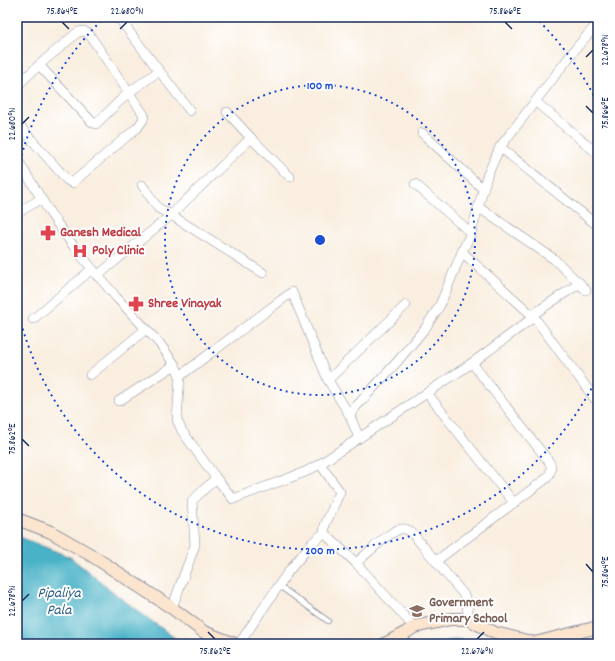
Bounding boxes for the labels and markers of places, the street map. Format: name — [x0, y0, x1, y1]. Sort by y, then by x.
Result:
place label: Ganesh Medical — [60, 223, 141, 243]
pharmacy icon: Ganesh Medical — [39, 224, 57, 242]
centre of rings — [313, 233, 327, 247]
place label: Poly Clinic — [92, 241, 145, 261]
hospital icon: Poly Clinic — [71, 242, 89, 260]
place label: Shree Vinayak — [148, 294, 222, 314]
pharmacy icon: Shree Vinayak — [127, 295, 145, 313]
place label: Government Primary School — [429, 593, 508, 629]
school or university icon: Government Primary School — [408, 602, 426, 620]

